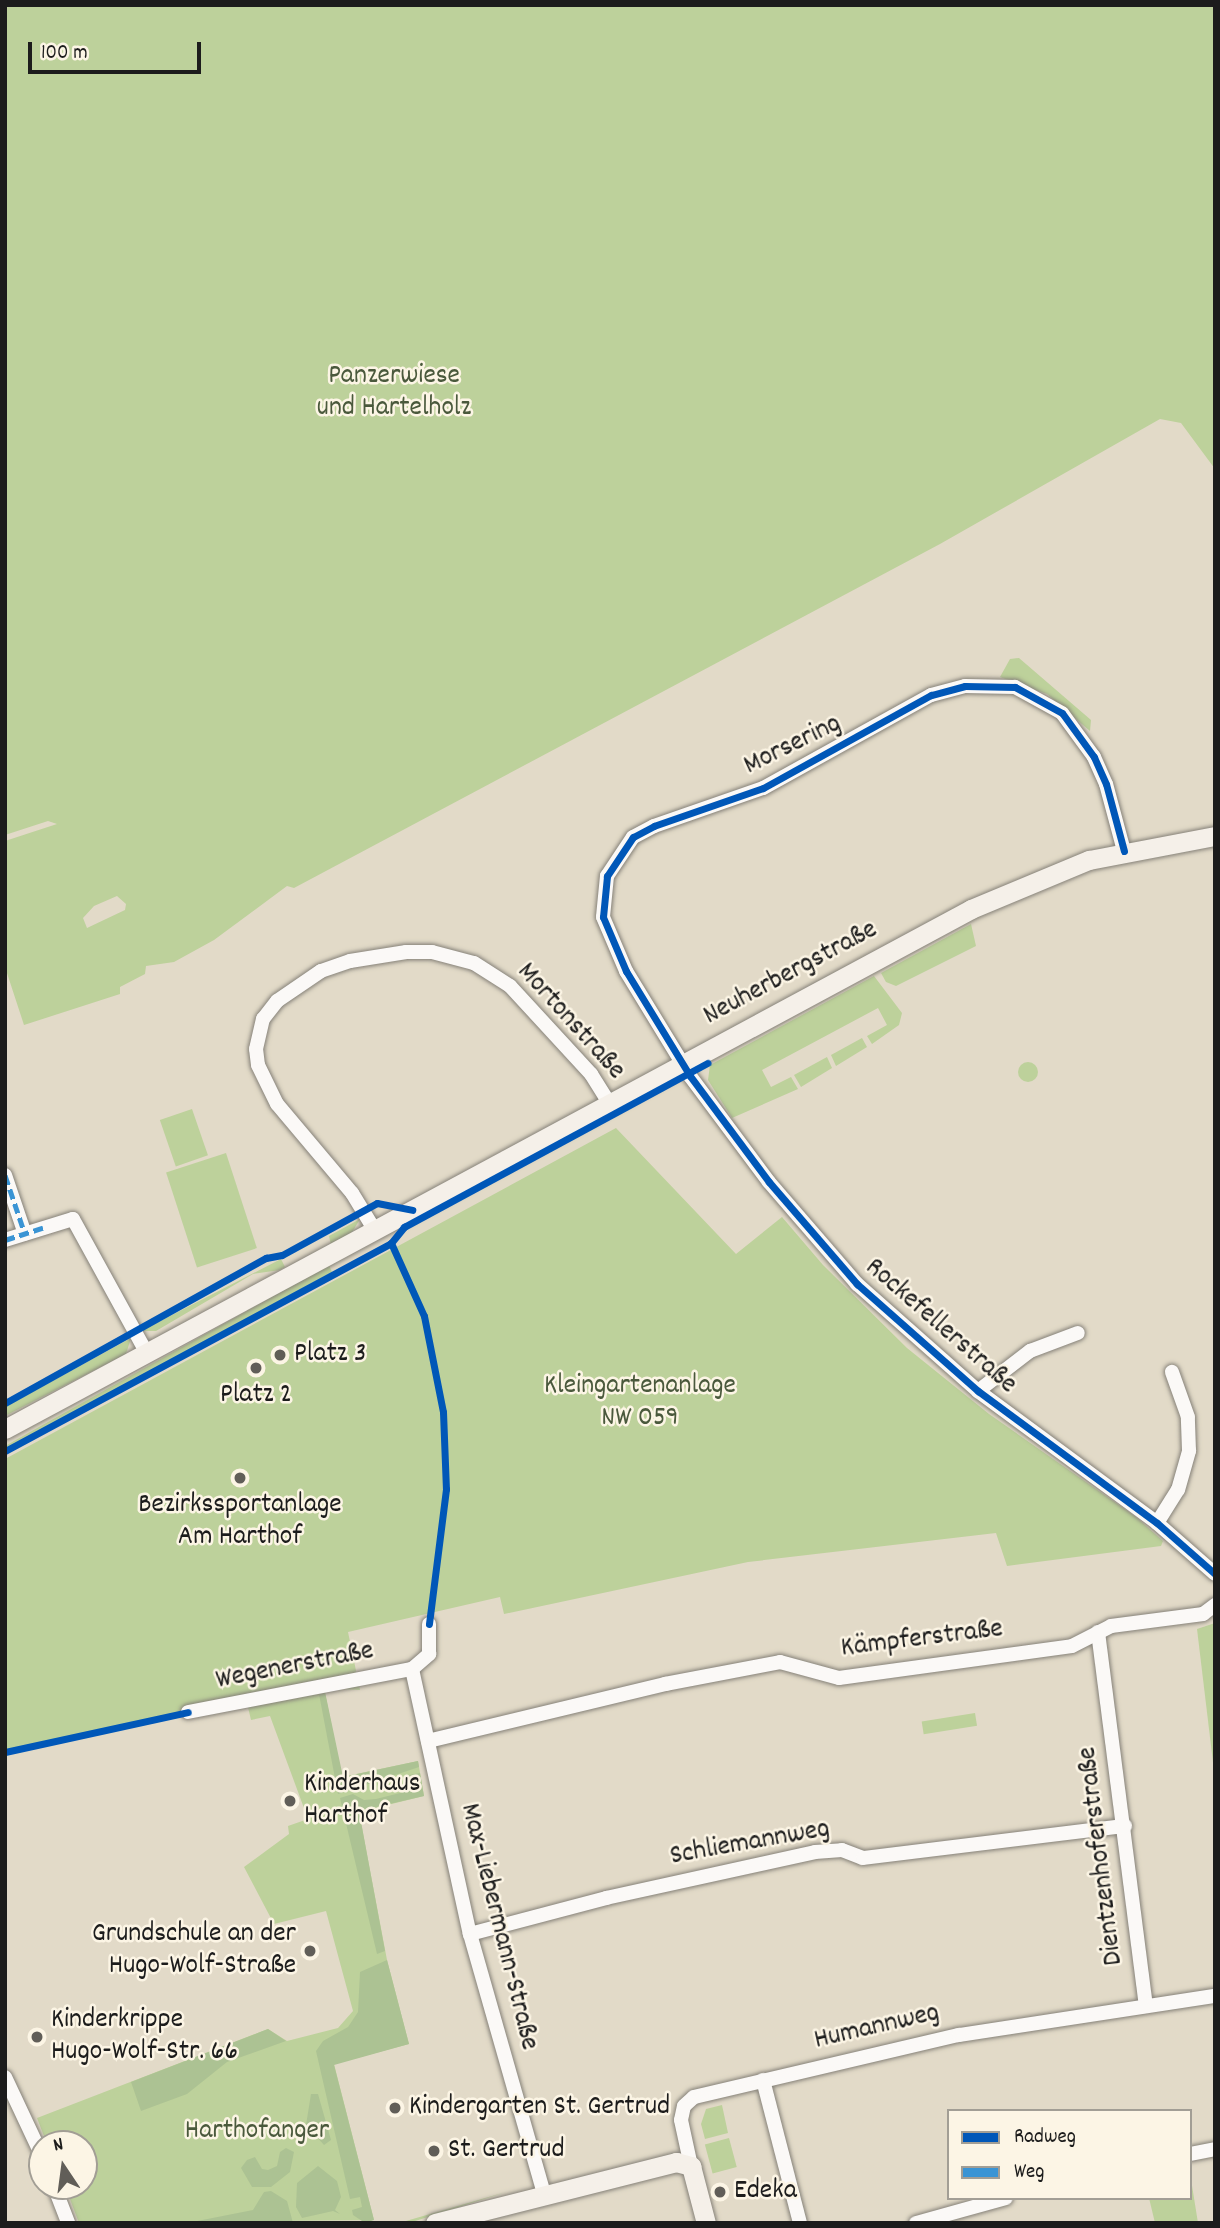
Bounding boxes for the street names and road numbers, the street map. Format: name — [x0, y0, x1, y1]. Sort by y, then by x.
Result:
street label: Morsering — [739, 708, 847, 784]
street label: Neuherbergstraße — [698, 914, 884, 1034]
street label: Mortonstraße — [509, 956, 631, 1088]
street label: Rockefellerstraße — [857, 1252, 1023, 1402]
street label: Kämpferstraße — [839, 1613, 1005, 1667]
street label: Wegenerstraße — [213, 1635, 377, 1699]
street label: Dientzenhoferstraße — [1072, 1745, 1132, 1967]
street label: Max-Liebermann-Straße — [451, 1800, 545, 2054]
street label: Schliemannweg — [668, 1813, 832, 1875]
street label: Humannweg — [811, 1997, 943, 2059]

